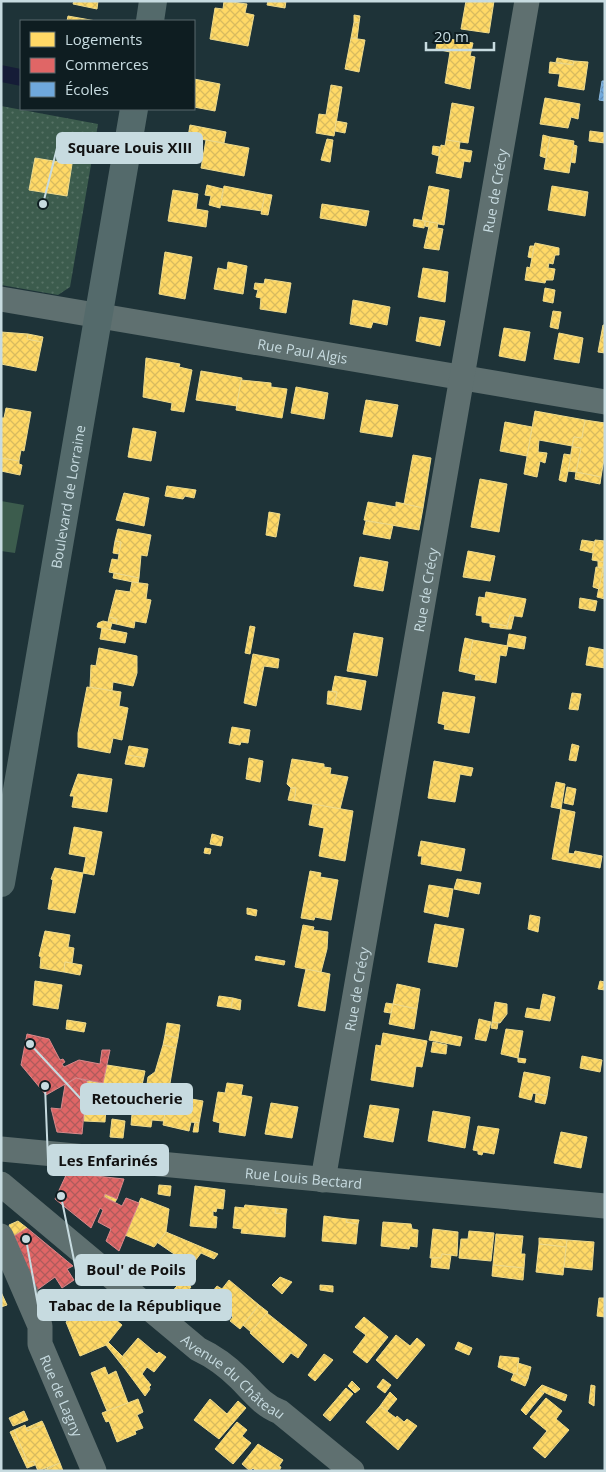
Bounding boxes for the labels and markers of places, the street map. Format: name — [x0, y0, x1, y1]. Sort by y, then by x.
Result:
callout: Square Louis XIII — [57, 133, 202, 163]
callout: Retoucherie — [81, 1084, 192, 1114]
callout: Les Enfarinés — [48, 1145, 168, 1175]
callout: Boul' de Poils — [76, 1255, 195, 1285]
callout: Tabac de la République — [38, 1290, 231, 1320]

